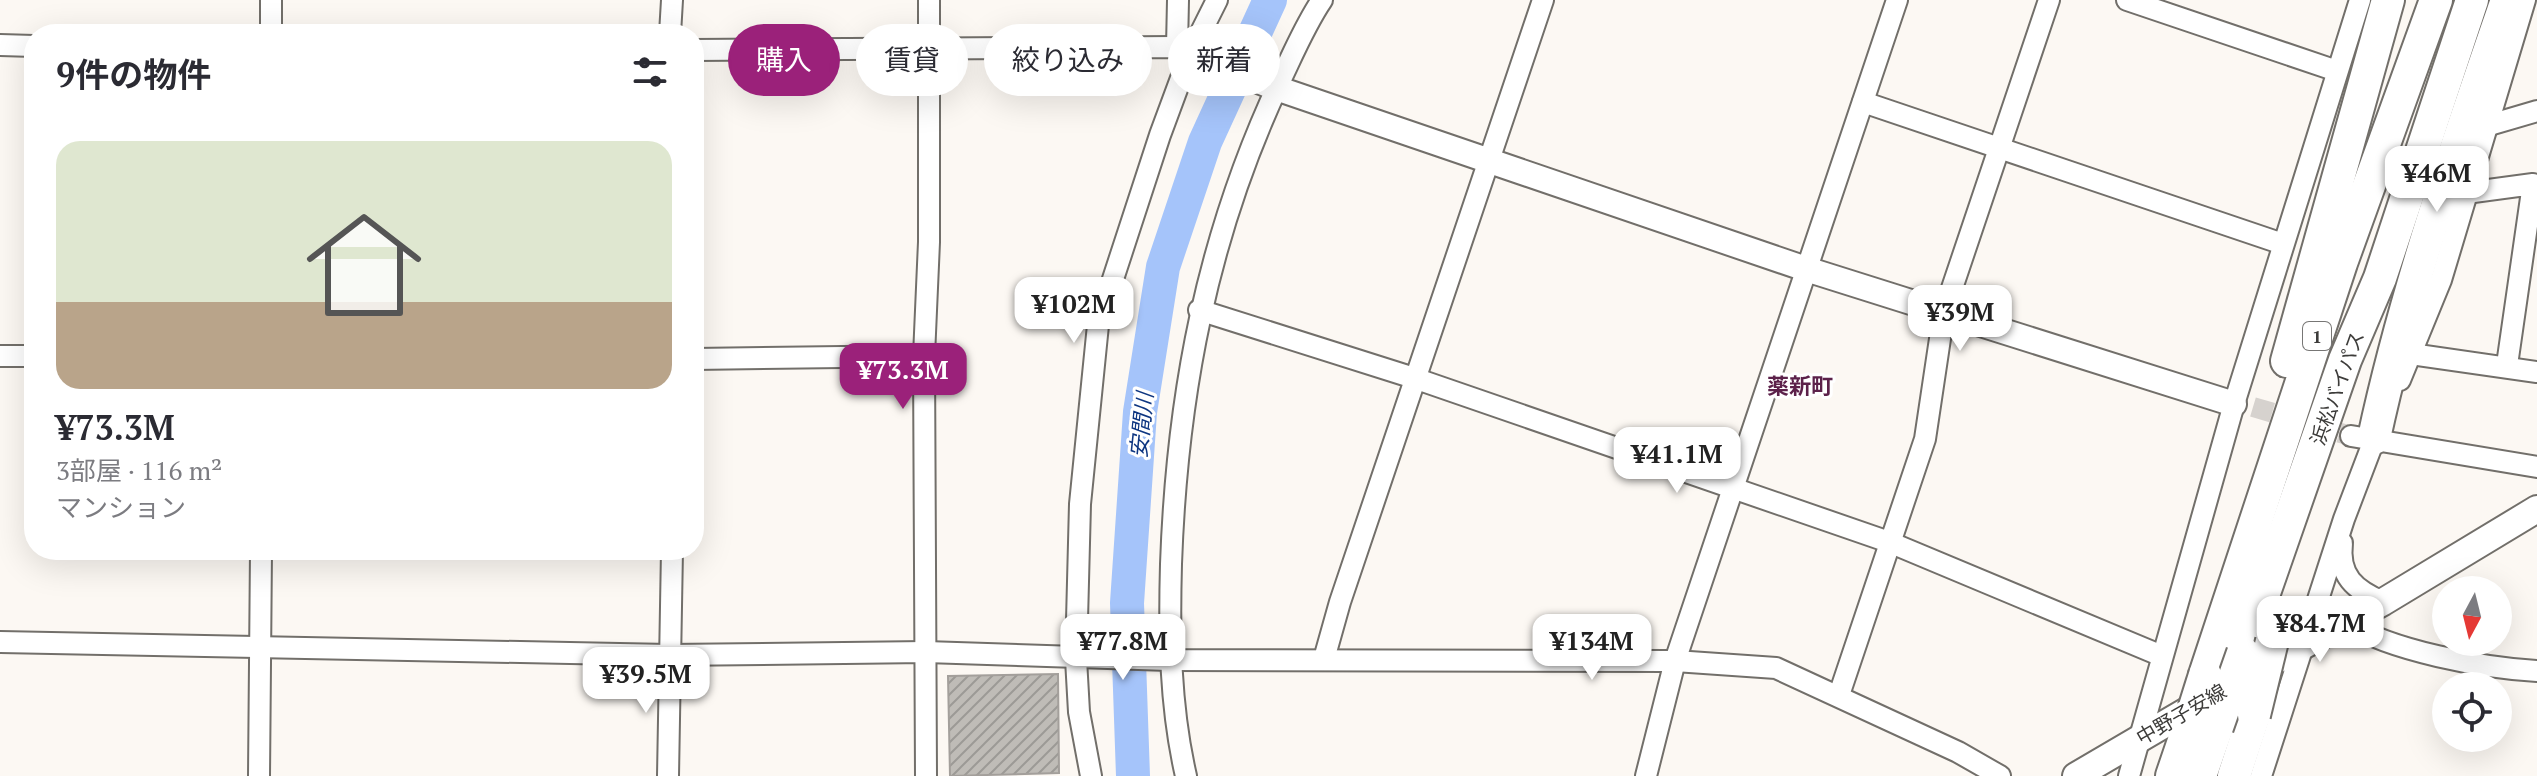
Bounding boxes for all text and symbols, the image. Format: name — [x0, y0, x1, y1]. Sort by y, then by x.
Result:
chip: 購入 — [728, 24, 840, 96]
chip: 賃貸 — [856, 24, 968, 96]
chip: 絞り込み — [984, 24, 1152, 96]
chip: 新着 — [1168, 24, 1280, 96]
icon: filters — [628, 50, 672, 94]
text: 9件の物件 — [56, 52, 211, 97]
pin: ¥46M — [2390, 146, 2484, 214]
text: ¥46M — [2403, 155, 2471, 189]
icon: home — [292, 193, 436, 337]
pin: ¥102M — [1018, 277, 1130, 345]
pin: ¥39M — [1913, 285, 2007, 353]
text: ¥102M — [1033, 286, 1115, 320]
text: ¥39M — [1926, 294, 1994, 328]
road number: 1 — [2303, 322, 2331, 350]
street label: 浜松バイパス — [2304, 327, 2370, 449]
pin: ¥73.3M — [838, 343, 968, 411]
text: ¥73.3M — [858, 352, 948, 386]
district label: 薬新町 — [1767, 371, 1833, 400]
water label: 安間川 — [1123, 389, 1159, 459]
text: ¥73.3M — [56, 405, 175, 450]
pin: ¥41.1M — [1612, 427, 1742, 495]
text: ¥41.1M — [1632, 436, 1722, 470]
text: 3部屋 · 116 m² — [56, 453, 222, 487]
text: マンション — [56, 490, 186, 524]
north arrow — [2432, 576, 2512, 656]
map controls — [2432, 576, 2512, 752]
pin: ¥84.7M — [2255, 596, 2385, 664]
text: ¥84.7M — [2275, 605, 2365, 639]
pin: ¥77.8M — [1058, 614, 1188, 682]
pin: ¥134M — [1536, 614, 1648, 682]
text: ¥77.8M — [1078, 623, 1168, 657]
text: ¥134M — [1551, 623, 1633, 657]
pin: ¥39.5M — [581, 647, 711, 715]
text: ¥39.5M — [601, 656, 691, 690]
button: locate — [2432, 672, 2512, 752]
street label: 中野子安線 — [2131, 677, 2231, 751]

